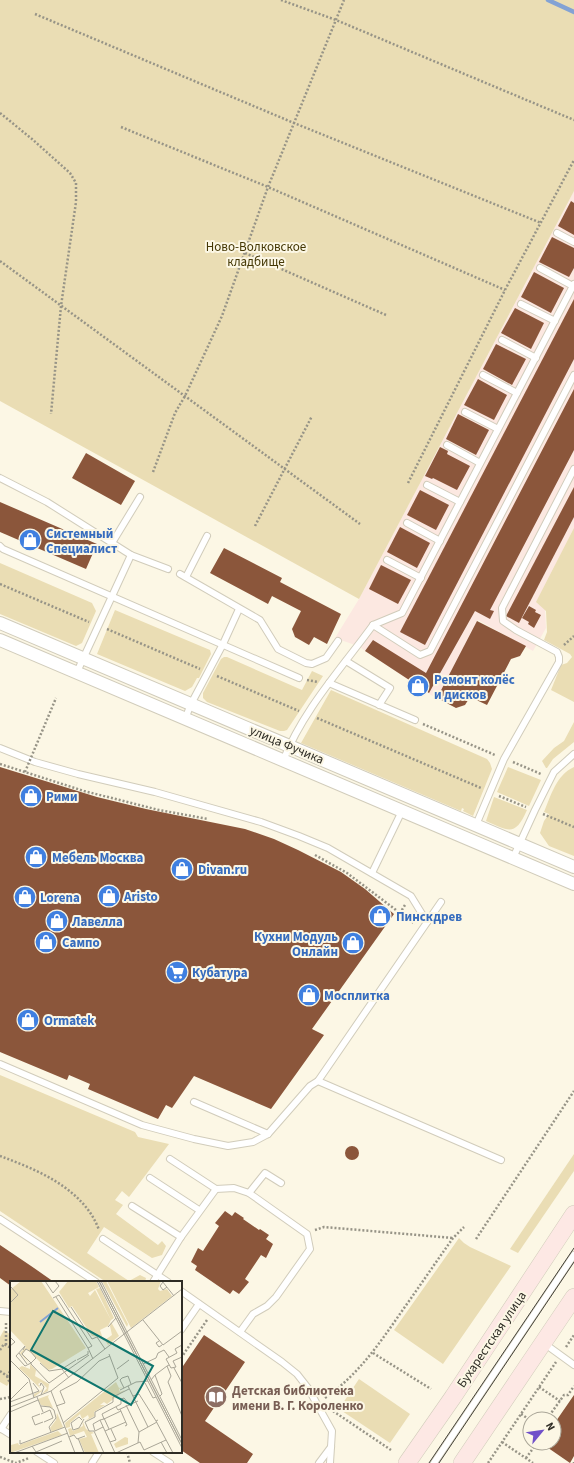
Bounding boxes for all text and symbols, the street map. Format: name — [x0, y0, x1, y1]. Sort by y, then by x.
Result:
park label: Ново-Волковское кладбище — [206, 238, 306, 271]
place label: Системный Специалист — [46, 525, 118, 558]
shop icon: Системный Специалист — [17, 527, 43, 553]
place label: Ремонт колёс и дисков — [434, 671, 515, 704]
shop icon: Ремонт колёс и дисков — [405, 673, 431, 699]
street label: улица Фучика — [247, 721, 327, 769]
shop icon: Рими — [18, 783, 44, 809]
place label: Рими — [46, 788, 78, 806]
shop icon: Мебель Москва — [23, 844, 49, 870]
place label: Мебель Москва — [52, 849, 144, 867]
shop icon: Divan.ru — [169, 856, 195, 882]
place label: Divan.ru — [198, 861, 247, 879]
shop icon: Aristo — [96, 883, 122, 909]
shop icon: Lorena — [12, 884, 38, 910]
place label: Aristo — [123, 888, 158, 906]
place label: Lorena — [40, 889, 80, 907]
shop icon: Пинскдрев — [367, 903, 393, 929]
shop icon: Лавелла — [44, 908, 70, 934]
place label: Пинскдрев — [396, 908, 462, 926]
place label: Лавелла — [71, 913, 123, 931]
place label: Кухни Модуль Онлайн — [254, 928, 338, 961]
shop icon: Сампо — [33, 929, 59, 955]
shop icon: Кухни Модуль Онлайн — [340, 930, 366, 956]
place label: Сампо — [62, 934, 100, 952]
supermarket icon: Кубатура — [164, 959, 190, 985]
place label: Кубатура — [192, 964, 248, 982]
shop icon: Мосплитка — [296, 982, 322, 1008]
place label: Мосплитка — [324, 987, 390, 1005]
shop icon: Ormatek — [15, 1007, 41, 1033]
place label: Ormatek — [44, 1012, 95, 1030]
inset map — [10, 1281, 182, 1453]
street label: Бухарестская улица — [453, 1288, 531, 1391]
place label: Детская библиотека имени В. Г. Короленко — [232, 1382, 364, 1415]
library icon: Детская библиотека имени В. Г. Короленко — [203, 1384, 229, 1410]
north arrow — [522, 1411, 562, 1451]
text: N — [542, 1420, 559, 1433]

